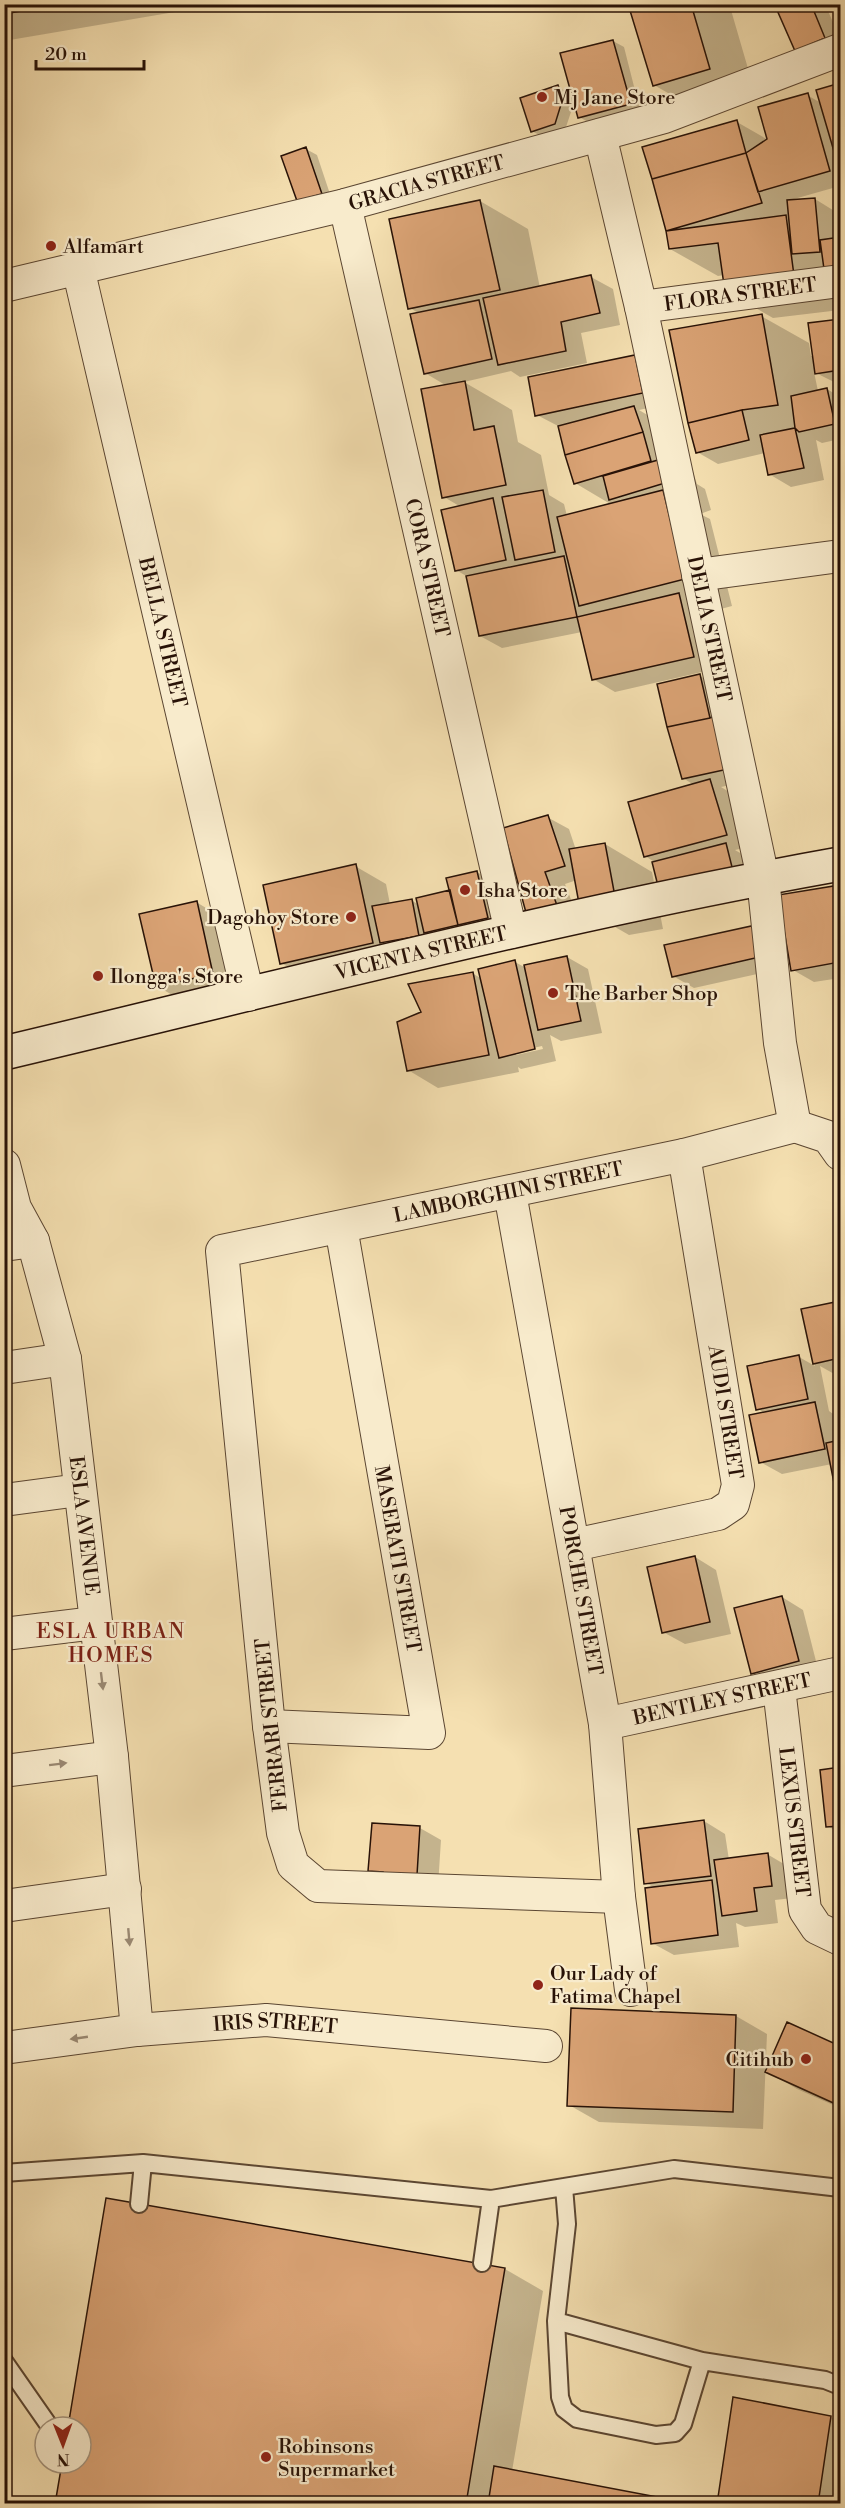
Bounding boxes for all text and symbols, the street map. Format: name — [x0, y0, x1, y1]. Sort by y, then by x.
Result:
scale bar — [36, 33, 144, 71]
text: 20 m — [45, 43, 87, 66]
place label: Mj Jane Store — [554, 86, 675, 111]
marker: Mj Jane Store — [535, 90, 549, 104]
street label: GRACIA STREET — [346, 151, 508, 217]
place label: Alfamart — [62, 235, 144, 260]
marker: Alfamart — [44, 239, 58, 253]
street label: FLORA STREET — [662, 273, 818, 318]
street label: CORA STREET — [398, 496, 454, 640]
street label: BELLA STREET — [132, 554, 191, 710]
street label: DELIA STREET — [681, 554, 736, 705]
place label: Isha Store — [477, 879, 568, 904]
marker: Isha Store — [458, 883, 472, 897]
place label: Dagohoy Store — [207, 906, 339, 931]
marker: Dagohoy Store — [344, 910, 358, 924]
street label: VICENTA STREET — [332, 922, 510, 987]
place label: Ilongga's Store — [110, 965, 243, 990]
marker: Ilongga's Store — [91, 969, 105, 983]
place label: The Barber Shop — [565, 982, 718, 1007]
marker: The Barber Shop — [546, 986, 560, 1000]
street label: LAMBORGHINI STREET — [391, 1157, 626, 1229]
street label: AUDI STREET — [701, 1342, 747, 1481]
street label: ESLA AVENUE — [63, 1455, 104, 1597]
street label: MASERATI STREET — [368, 1464, 425, 1655]
street label: PORCHE STREET — [552, 1504, 607, 1678]
district label: ESLA URBAN HOMES — [36, 1619, 186, 1669]
street label: FERRARI STREET — [251, 1637, 294, 1813]
street label: BENTLEY STREET — [630, 1669, 814, 1732]
one-way arrow — [97, 1671, 107, 1690]
street label: LEXUS STREET — [772, 1746, 814, 1899]
one-way arrow — [49, 1760, 68, 1769]
one-way arrow — [124, 1928, 134, 1947]
place label: Our Lady of Fatima Chapel — [550, 1962, 681, 2010]
marker: Our Lady of Fatima Chapel — [531, 1978, 545, 1992]
street label: IRIS STREET — [212, 2009, 339, 2041]
one-way arrow — [70, 2033, 89, 2043]
place label: Citihub — [726, 2048, 794, 2073]
marker: Citihub — [799, 2052, 813, 2066]
north arrow — [33, 2415, 93, 2475]
place label: Robinsons Supermarket — [278, 2435, 395, 2483]
text: N — [56, 2449, 70, 2469]
marker: Robinsons Supermarket — [259, 2450, 273, 2464]

